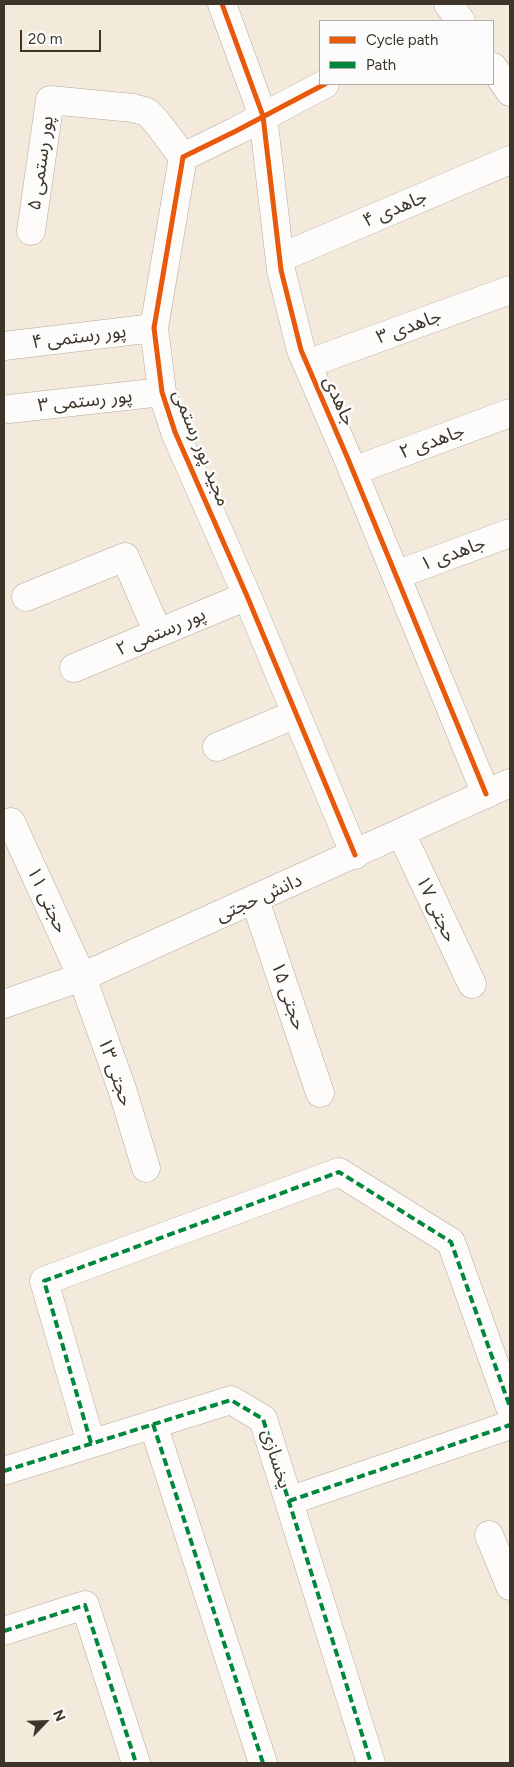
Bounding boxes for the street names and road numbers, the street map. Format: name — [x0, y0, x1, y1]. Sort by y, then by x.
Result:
street label: پور رستمی ۵ — [23, 114, 59, 212]
street label: جاهدی ۴ — [359, 185, 431, 233]
street label: جاهدی ۳ — [373, 305, 445, 349]
street label: پور رستمی ۴ — [30, 320, 128, 354]
street label: جاهدی — [318, 373, 360, 429]
street label: پور رستمی ۳ — [36, 385, 134, 417]
street label: مجید پور رستمی — [167, 386, 235, 510]
street label: جاهدی ۲ — [396, 420, 468, 464]
street label: جاهدی ۱ — [417, 532, 489, 576]
street label: پور رستمی ۲ — [113, 603, 209, 661]
street label: حجتی ۱۱ — [22, 863, 72, 937]
street label: دانش حجتی — [212, 869, 306, 927]
street label: حجتی ۱۷ — [411, 872, 461, 946]
street label: حجتی ۱۵ — [266, 959, 310, 1033]
street label: حجتی ۱۳ — [93, 1035, 137, 1109]
street label: یخسازی — [256, 1427, 296, 1491]

